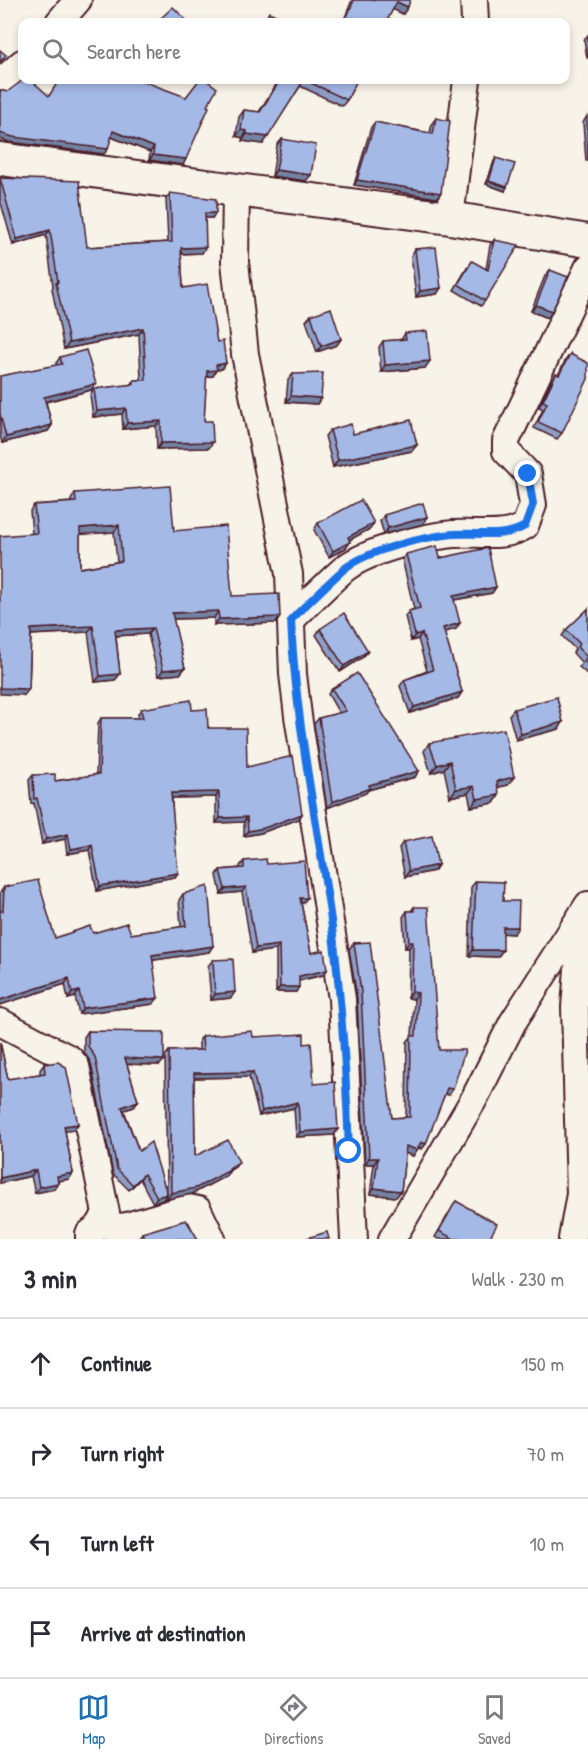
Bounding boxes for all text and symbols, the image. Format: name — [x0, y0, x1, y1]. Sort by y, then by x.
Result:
search box — [18, 18, 570, 84]
icon: search — [39, 35, 72, 68]
text: Search here — [87, 36, 181, 66]
route end — [514, 460, 540, 486]
route start — [335, 1137, 361, 1163]
text: 3 min — [24, 1261, 77, 1296]
text: Walk · 230 m — [472, 1265, 564, 1292]
icon: ahead — [24, 1347, 57, 1380]
text: Continue — [81, 1348, 152, 1378]
text: 150 m — [521, 1350, 564, 1377]
icon: right — [24, 1437, 57, 1470]
text: Turn right — [81, 1438, 164, 1468]
text: 70 m — [527, 1440, 564, 1467]
icon: left — [24, 1527, 57, 1560]
text: Turn left — [81, 1528, 154, 1558]
text: 10 m — [530, 1530, 564, 1557]
icon: arrive — [24, 1617, 57, 1650]
text: Arrive at destination — [81, 1618, 246, 1648]
tab: Map — [77, 1691, 110, 1749]
tab: Directions — [265, 1691, 323, 1749]
tab: Saved — [478, 1691, 511, 1749]

